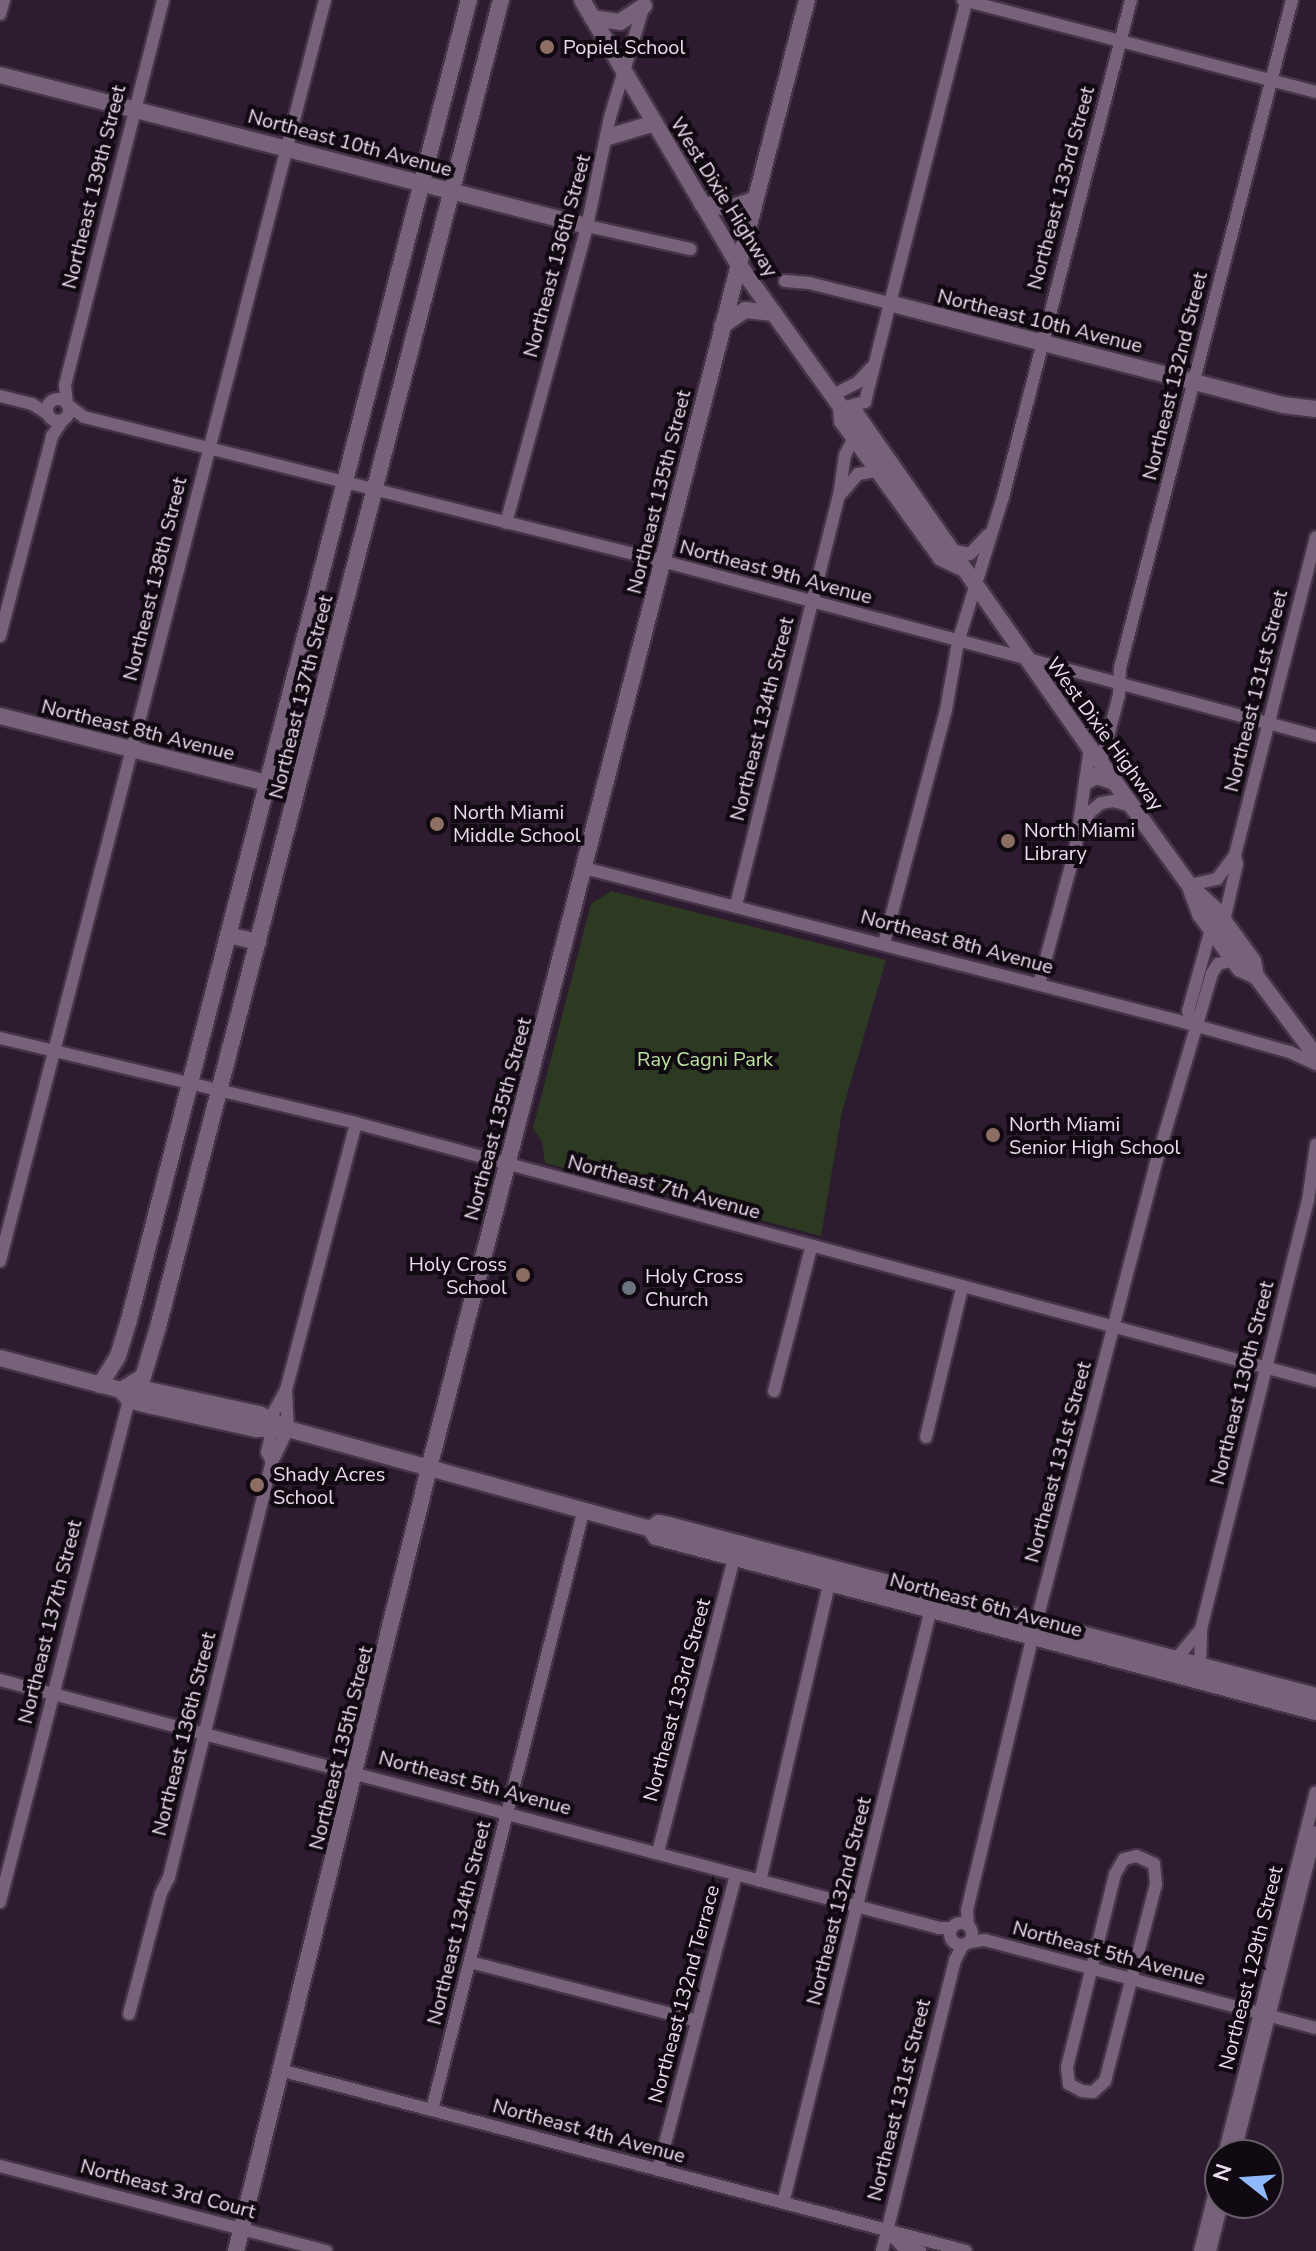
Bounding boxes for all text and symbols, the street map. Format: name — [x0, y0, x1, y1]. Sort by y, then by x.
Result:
place label: Popiel School — [563, 35, 685, 59]
marker: Popiel School — [538, 38, 556, 56]
street label: Northeast 139th Street — [57, 83, 131, 291]
street label: Northeast 133rd Street — [1022, 84, 1100, 292]
street label: Northeast 10th Avenue — [245, 104, 455, 182]
street label: West Dixie Highway — [665, 113, 783, 281]
street label: Northeast 136th Street — [518, 152, 596, 360]
street label: Northeast 132nd Street — [1138, 269, 1212, 483]
street label: Northeast 10th Avenue — [935, 284, 1145, 358]
street label: Northeast 135th Street — [622, 388, 696, 596]
street label: Northeast 138th Street — [118, 475, 192, 683]
street label: Northeast 9th Avenue — [677, 535, 875, 609]
street label: Northeast 131st Street — [1219, 588, 1293, 794]
street label: Northeast 137th Street — [264, 593, 338, 801]
street label: Northeast 134th Street — [725, 615, 799, 823]
street label: West Dixie Highway — [1041, 653, 1169, 815]
street label: Northeast 8th Avenue — [39, 694, 237, 766]
place label: North Miami Middle School — [453, 800, 581, 847]
marker: North Miami Middle School — [428, 815, 446, 833]
place label: North Miami Library — [1024, 818, 1135, 865]
marker: North Miami Library — [999, 832, 1017, 850]
street label: Northeast 8th Avenue — [858, 905, 1056, 979]
street label: Northeast 135th Street — [459, 1015, 537, 1223]
park label: Ray Cagni Park — [637, 1047, 773, 1071]
place label: North Miami Senior High School — [1009, 1112, 1181, 1159]
marker: North Miami Senior High School — [984, 1126, 1002, 1144]
street label: Northeast 7th Avenue — [565, 1150, 763, 1224]
place label: Holy Cross School — [409, 1252, 507, 1299]
place label: Holy Cross Church — [645, 1264, 743, 1311]
marker: Holy Cross School — [514, 1266, 532, 1284]
marker: Holy Cross Church — [620, 1279, 638, 1297]
street label: Northeast 130th Street — [1205, 1279, 1279, 1487]
street label: Northeast 131st Street — [1020, 1359, 1096, 1565]
place label: Shady Acres School — [273, 1462, 385, 1509]
marker: Shady Acres School — [248, 1476, 266, 1494]
street label: Northeast 137th Street — [13, 1518, 87, 1726]
street label: Northeast 6th Avenue — [887, 1568, 1085, 1642]
street label: Northeast 133rd Street — [638, 1596, 716, 1804]
street label: Northeast 136th Street — [147, 1630, 221, 1838]
street label: Northeast 135th Street — [304, 1644, 378, 1852]
street label: Northeast 5th Avenue — [376, 1746, 574, 1820]
street label: Northeast 132nd Street — [802, 1794, 876, 2008]
street label: Northeast 134th Street — [422, 1819, 496, 2027]
street label: Northeast 129th Street — [1214, 1864, 1288, 2072]
street label: Northeast 132nd Terrace — [643, 1882, 725, 2106]
street label: Northeast 5th Avenue — [1010, 1916, 1208, 1990]
street label: Northeast 131st Street — [862, 1997, 936, 2203]
street label: Northeast 4th Avenue — [490, 2094, 688, 2168]
north arrow — [1204, 2139, 1284, 2219]
street label: Northeast 3rd Court — [78, 2154, 258, 2224]
text: N — [1206, 2160, 1240, 2185]

